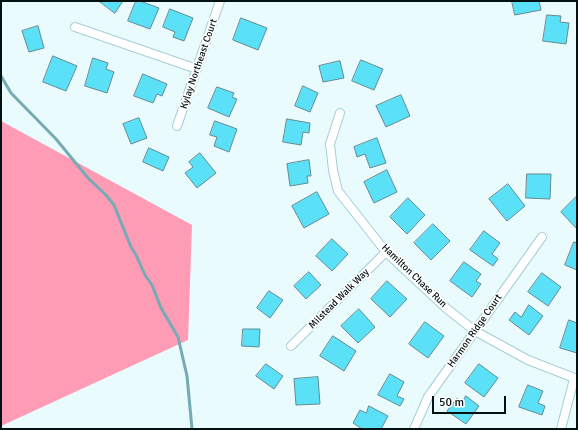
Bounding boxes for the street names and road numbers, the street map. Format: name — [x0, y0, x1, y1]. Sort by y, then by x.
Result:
street label: Kylay Northeast Court — [178, 17, 220, 111]
street label: Hamilton Chase Run — [379, 242, 449, 310]
street label: Milstead Walk Way — [306, 266, 372, 332]
street label: Harmon Ridge Court — [445, 292, 505, 370]

